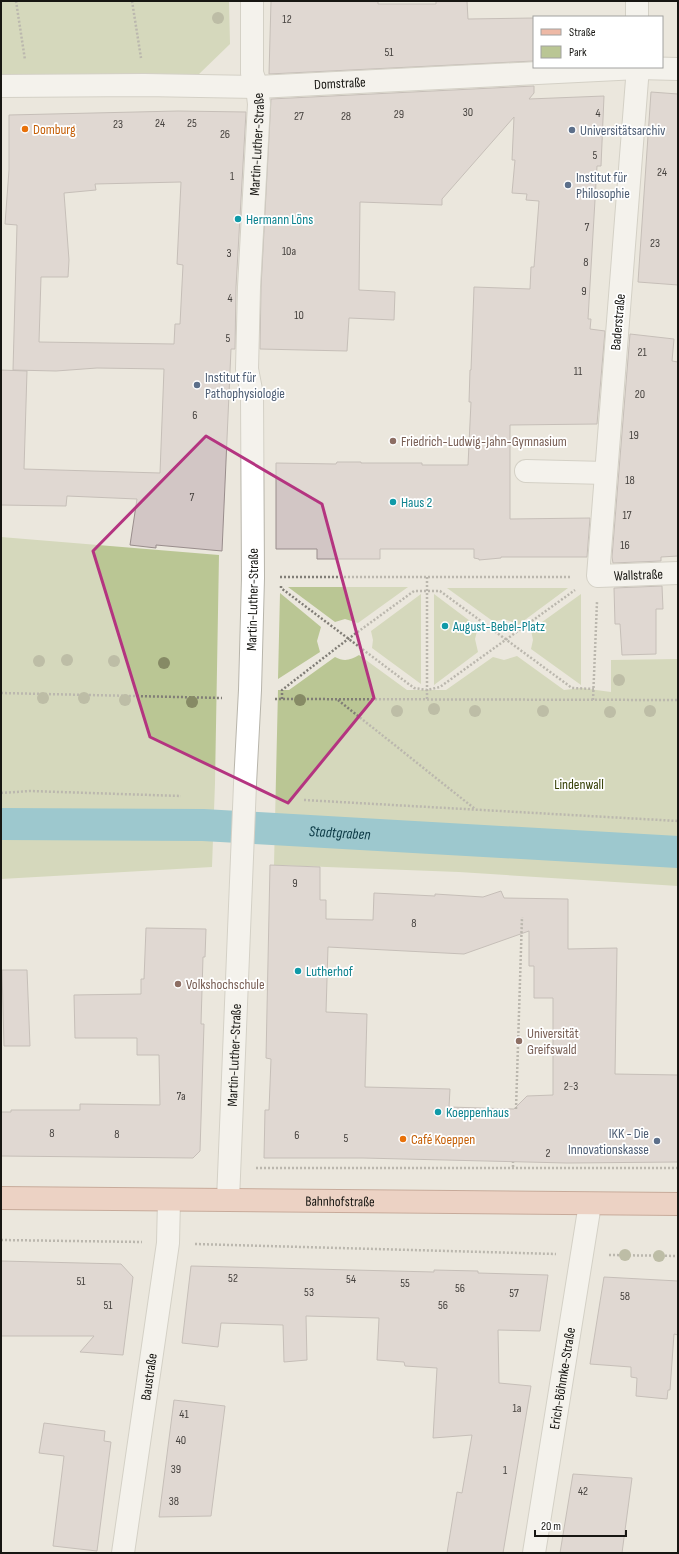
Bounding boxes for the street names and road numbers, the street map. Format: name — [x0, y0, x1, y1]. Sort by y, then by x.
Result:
street label: Domstraße — [314, 73, 366, 93]
street label: Martin-Luther-Straße — [246, 92, 267, 196]
street label: Baderstraße — [607, 293, 629, 351]
street label: Martin-Luther-Straße — [243, 548, 262, 651]
street label: Wallstraße — [613, 565, 663, 584]
street label: Martin-Luther-Straße — [223, 1003, 245, 1107]
street label: Bahnhofstraße — [305, 1192, 375, 1210]
street label: Erich-Böhmke-Straße — [545, 1326, 579, 1430]
street label: Baustraße — [137, 1352, 160, 1402]

